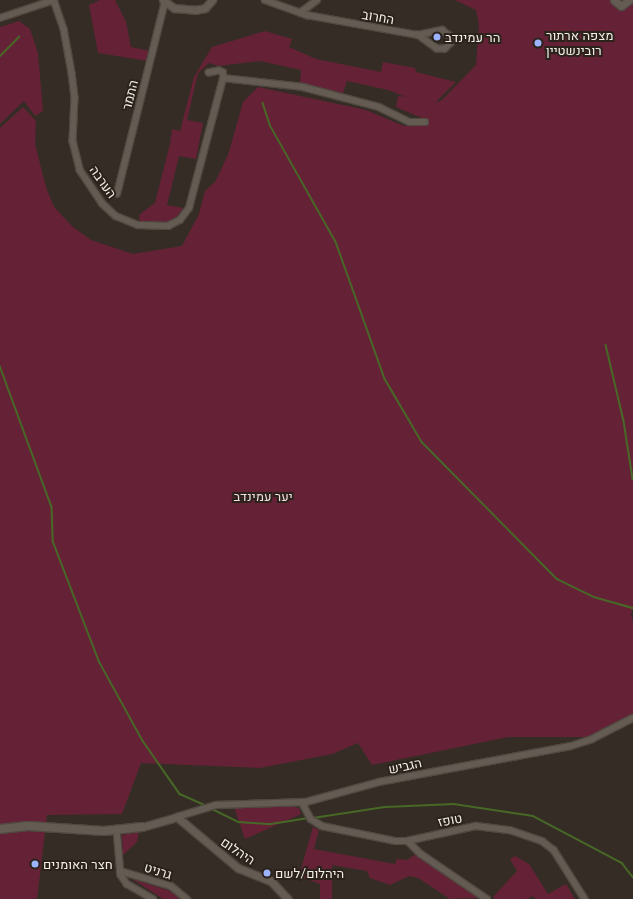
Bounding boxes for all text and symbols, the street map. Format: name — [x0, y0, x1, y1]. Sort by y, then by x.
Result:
street label: החרוב — [361, 6, 395, 28]
place label: מצפה ארתור רובינשטיין — [546, 28, 614, 59]
place label: הר עמינדב — [445, 29, 500, 45]
marker: הר עמינדב — [432, 32, 442, 42]
marker: מצפה ארתור רובינשטיין — [533, 38, 543, 48]
street label: התמר — [119, 78, 141, 112]
street label: הערבה — [86, 163, 120, 201]
park label: יער עמינדב — [233, 488, 293, 504]
street label: הגביש — [387, 755, 423, 777]
street label: טופז — [436, 810, 464, 830]
street label: היהלום — [218, 834, 258, 868]
place label: חצר האומנים — [43, 856, 113, 872]
marker: חצר האומנים — [30, 859, 40, 869]
street label: גרניט — [142, 859, 174, 883]
place label: היהלום/לשם — [275, 865, 344, 881]
marker: היהלום/לשם — [262, 868, 272, 878]

